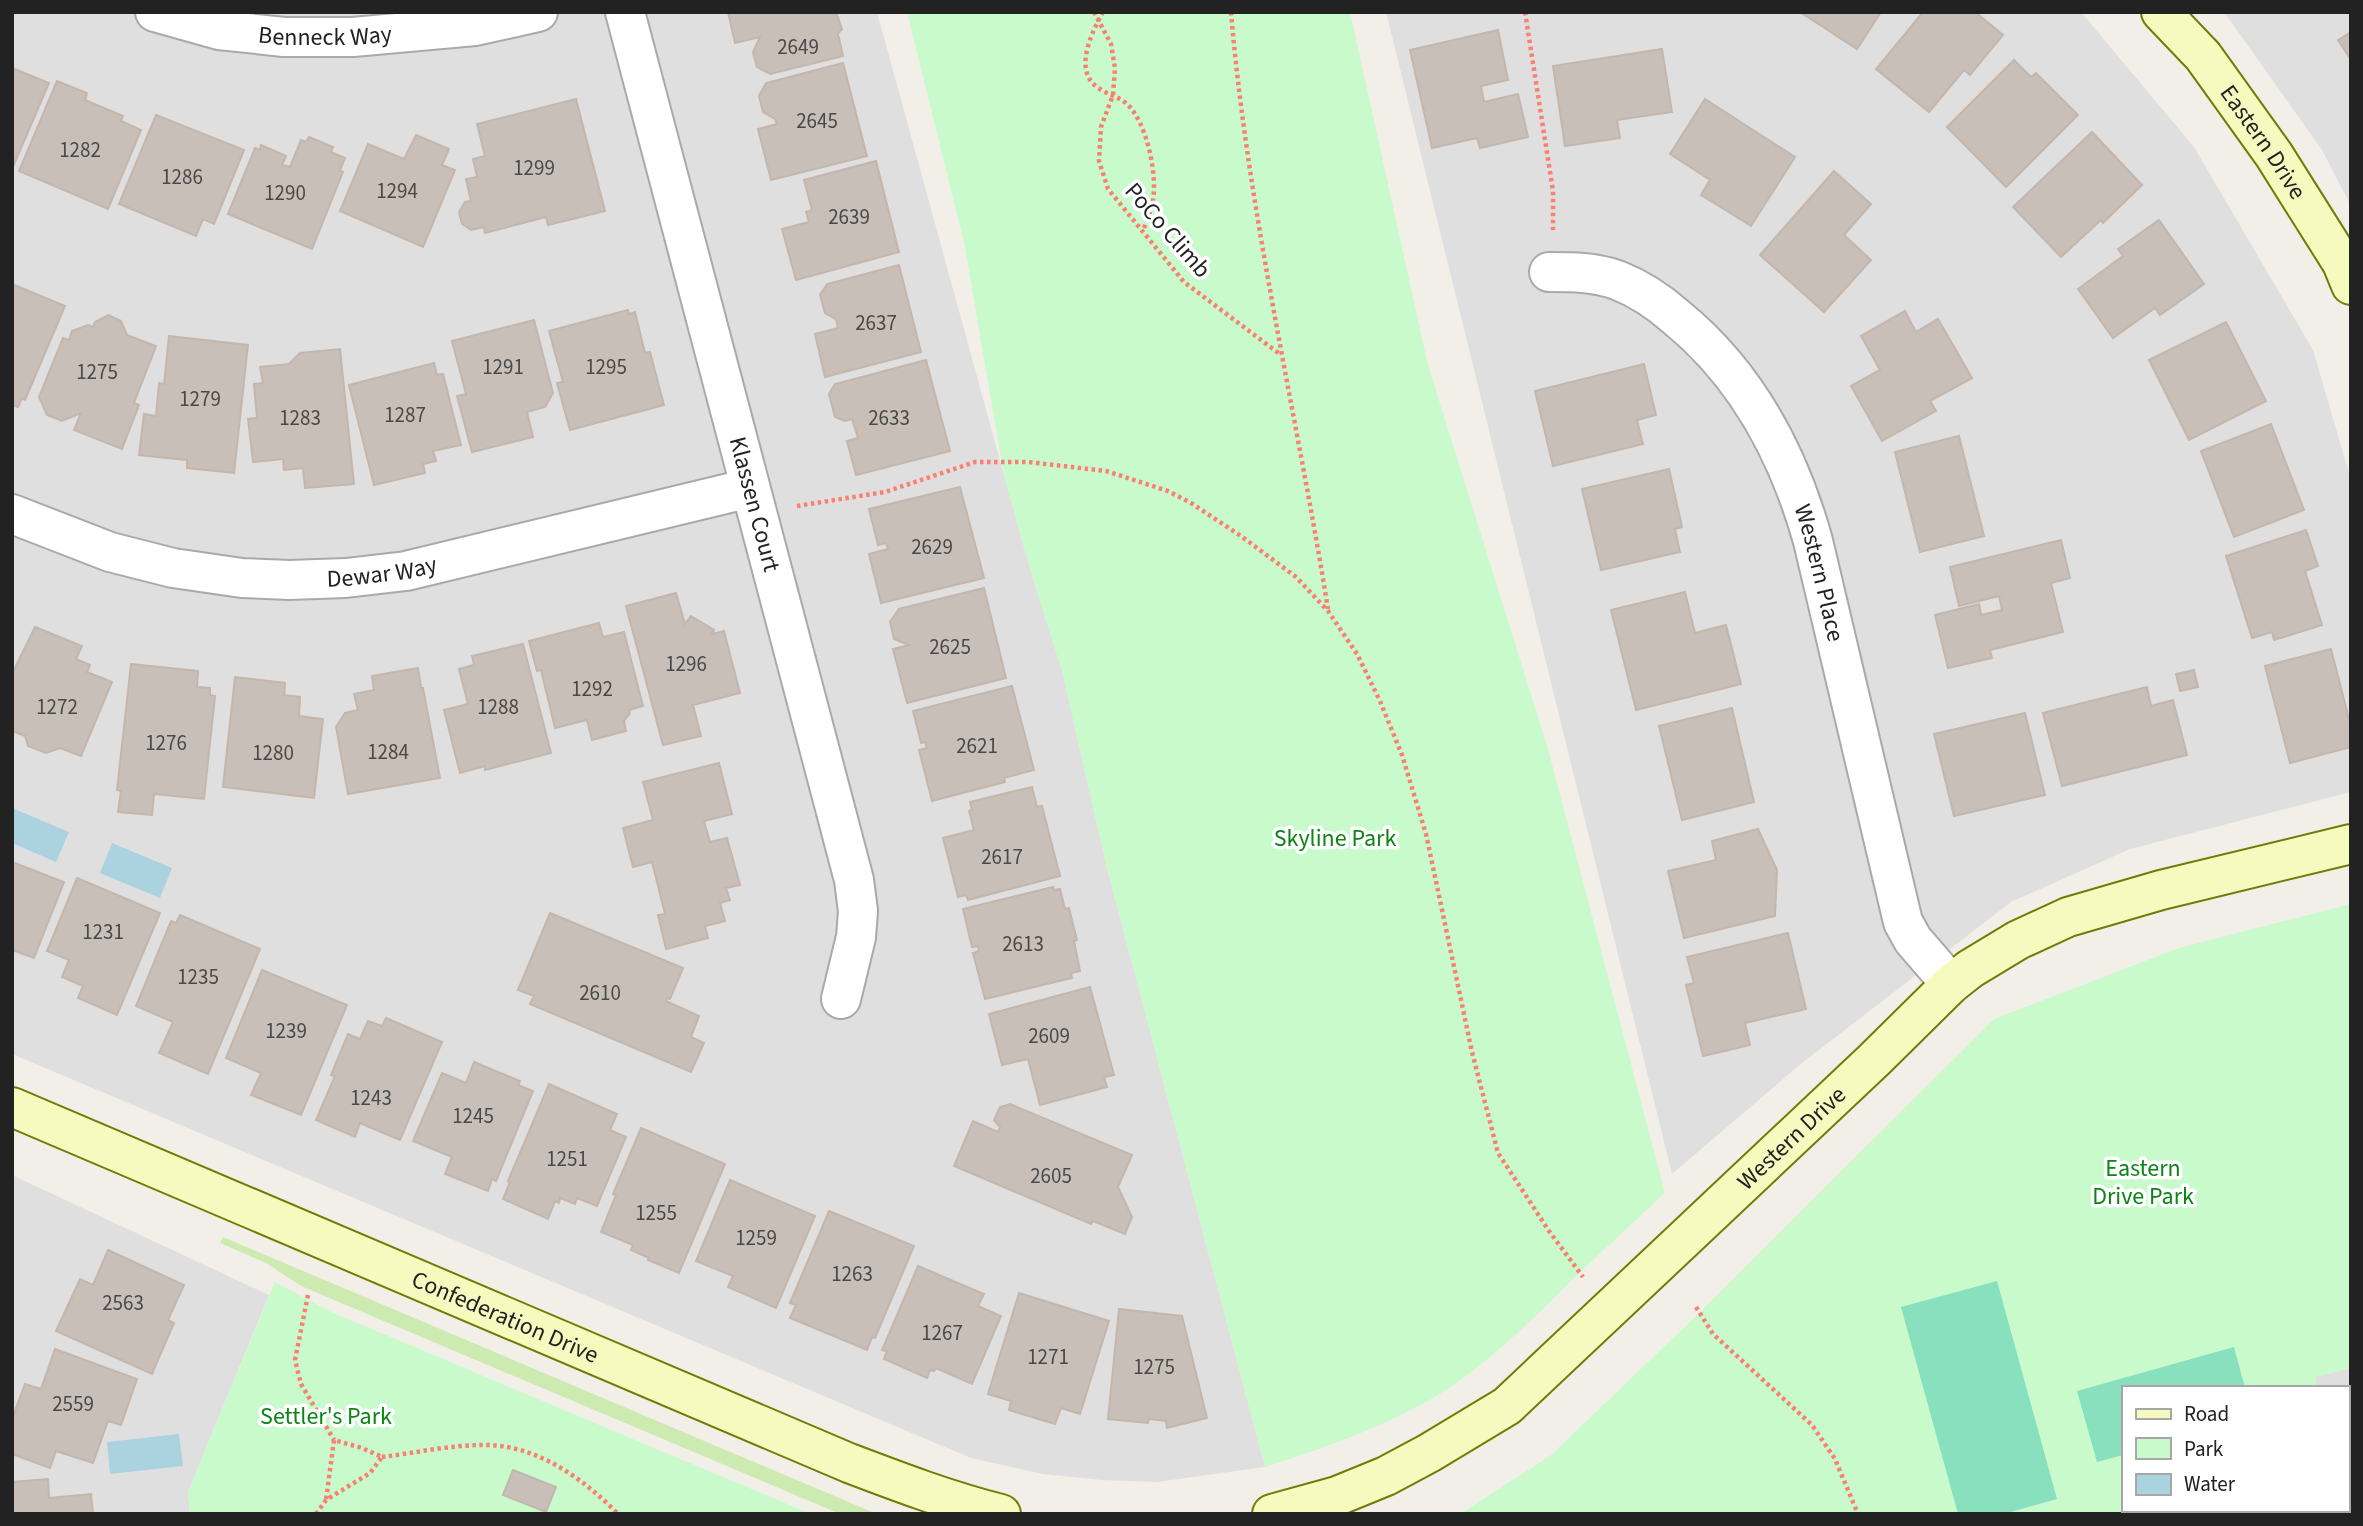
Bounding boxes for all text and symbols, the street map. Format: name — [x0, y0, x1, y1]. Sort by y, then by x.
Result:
street label: Benneck Way — [257, 17, 393, 55]
house number: 2649 — [777, 32, 819, 62]
street label: Eastern Drive — [2211, 78, 2315, 206]
house number: 2645 — [796, 106, 838, 136]
house number: 1282 — [59, 135, 101, 165]
house number: 1299 — [513, 153, 555, 183]
house number: 1286 — [161, 162, 203, 192]
street label: PoCo Climb — [1116, 175, 1219, 286]
house number: 1294 — [376, 176, 418, 206]
house number: 1290 — [264, 178, 306, 208]
house number: 2639 — [828, 202, 870, 232]
house number: 2637 — [855, 308, 897, 338]
house number: 1291 — [482, 352, 524, 382]
house number: 1295 — [585, 352, 627, 382]
house number: 1275 — [76, 357, 118, 387]
house number: 1279 — [179, 384, 221, 414]
house number: 1287 — [384, 400, 426, 430]
house number: 1283 — [279, 403, 321, 433]
house number: 2633 — [868, 403, 910, 433]
street label: Klassen Court — [720, 433, 789, 576]
street label: Western Place — [1785, 500, 1853, 645]
house number: 2629 — [911, 532, 953, 562]
street label: Dewar Way — [326, 547, 440, 597]
house number: 2625 — [929, 632, 971, 662]
house number: 1296 — [665, 649, 707, 679]
house number: 1292 — [571, 674, 613, 704]
house number: 1272 — [36, 692, 78, 722]
house number: 1288 — [477, 692, 519, 722]
house number: 1276 — [145, 728, 187, 758]
house number: 2621 — [956, 731, 998, 761]
house number: 1284 — [367, 737, 409, 767]
house number: 1280 — [252, 738, 294, 768]
park label: Skyline Park — [1274, 821, 1396, 856]
house number: 2617 — [981, 842, 1023, 872]
house number: 1231 — [82, 917, 124, 947]
house number: 2613 — [1002, 929, 1044, 959]
house number: 1235 — [177, 962, 219, 992]
house number: 2610 — [579, 978, 621, 1008]
house number: 1239 — [265, 1016, 307, 1046]
house number: 2609 — [1028, 1021, 1070, 1051]
street label: Western Drive — [1729, 1078, 1854, 1198]
house number: 1243 — [350, 1083, 392, 1113]
house number: 1245 — [452, 1101, 494, 1131]
house number: 1251 — [546, 1144, 588, 1174]
park label: Eastern Drive Park — [2092, 1151, 2194, 1214]
house number: 2605 — [1030, 1161, 1072, 1191]
house number: 1255 — [635, 1198, 677, 1228]
house number: 1259 — [735, 1223, 777, 1253]
house number: 1263 — [831, 1259, 873, 1289]
street label: Confederation Drive — [406, 1262, 604, 1373]
house number: 2563 — [102, 1288, 144, 1318]
house number: 1267 — [921, 1318, 963, 1348]
house number: 1271 — [1027, 1342, 1069, 1372]
house number: 1275 — [1133, 1352, 1175, 1382]
legend — [2122, 1386, 2349, 1512]
house number: 2559 — [52, 1389, 94, 1419]
park label: Settler's Park — [260, 1399, 392, 1434]
text: Road — [2184, 1399, 2229, 1429]
text: Park — [2184, 1434, 2224, 1464]
text: Water — [2184, 1469, 2236, 1499]

